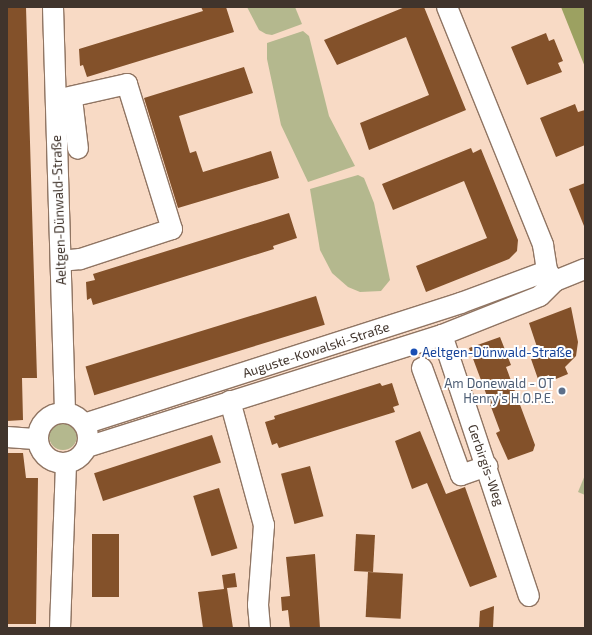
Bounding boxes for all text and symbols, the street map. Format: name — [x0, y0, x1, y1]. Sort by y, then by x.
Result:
street label: Aeltgen-Dünwald-Straße — [49, 135, 69, 285]
street label: Auguste-Kowalski-Straße — [241, 319, 391, 381]
place label: Aeltgen-Dünwald-Straße — [422, 344, 572, 360]
marker: Aeltgen-Dünwald-Straße — [409, 347, 419, 357]
place label: Am Donewald - OT Henry's H.O.P.E. — [444, 376, 554, 407]
marker: Am Donewald - OT Henry's H.O.P.E. — [557, 386, 567, 396]
street label: Gerbirgis-Weg — [465, 422, 507, 508]

